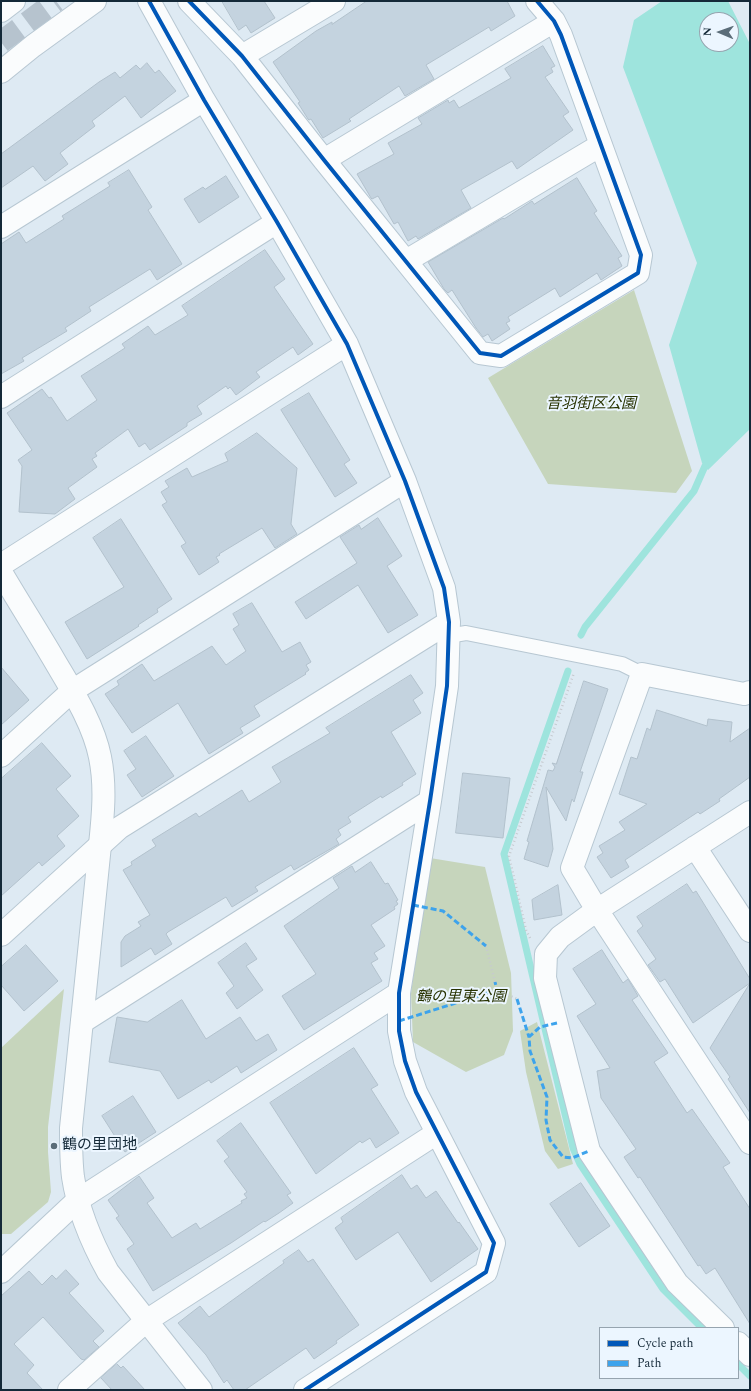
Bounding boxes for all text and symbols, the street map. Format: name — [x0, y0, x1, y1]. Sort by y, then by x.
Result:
north arrow — [699, 12, 739, 52]
text: N — [699, 27, 716, 36]
park label: 音羽街区公園 — [546, 396, 636, 414]
park label: 鶴の里東公園 — [416, 989, 506, 1007]
place label: 鶴の里団地 — [62, 1137, 137, 1155]
marker: 鶴の里団地 — [49, 1141, 59, 1151]
legend — [599, 1327, 739, 1379]
text: Cycle path — [637, 1334, 694, 1353]
text: Path — [637, 1354, 662, 1373]

